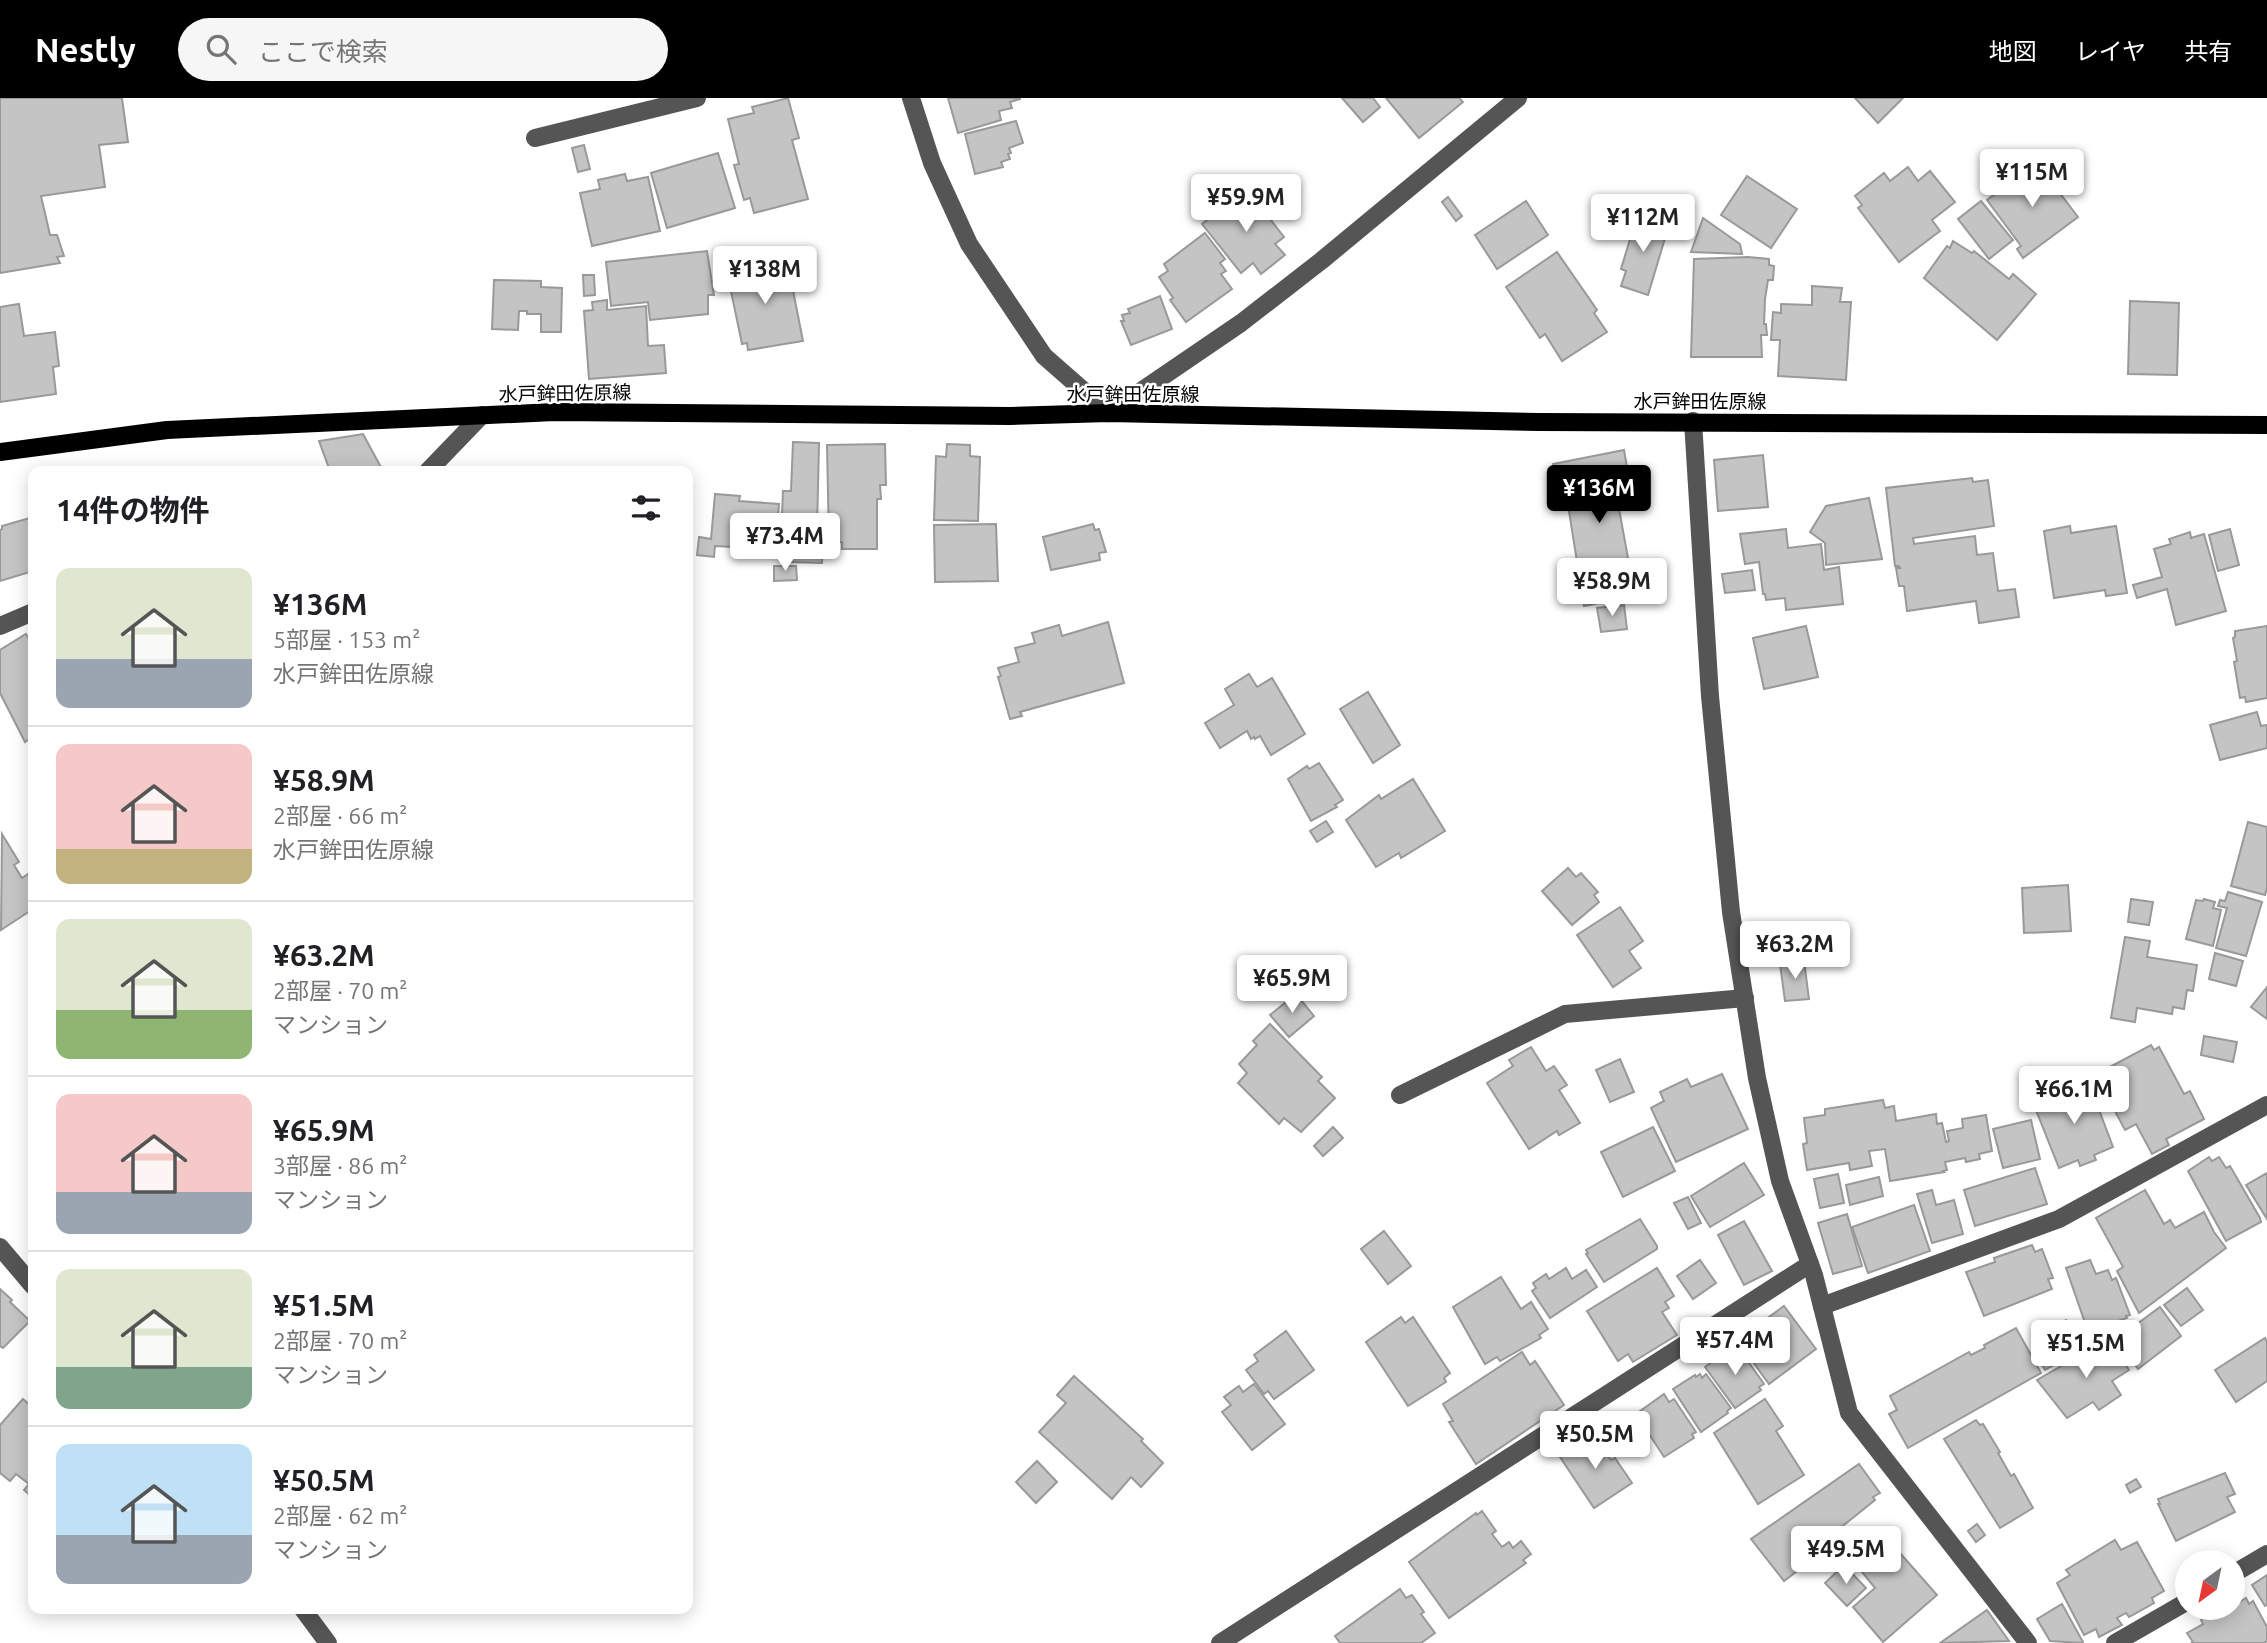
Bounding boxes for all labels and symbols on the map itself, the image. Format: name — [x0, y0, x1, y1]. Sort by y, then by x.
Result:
pin: ¥115M — [1983, 150, 2081, 209]
pin: ¥59.9M — [1189, 174, 1303, 234]
pin: ¥112M — [1594, 194, 1692, 254]
pin: ¥138M — [716, 246, 814, 306]
street label: 水戸鉾田佐原線 — [498, 381, 632, 405]
street label: 水戸鉾田佐原線 — [1066, 383, 1200, 405]
street label: 水戸鉾田佐原線 — [1633, 390, 1767, 412]
pin: ¥136M — [1550, 466, 1648, 525]
pin: ¥73.4M — [728, 514, 842, 573]
pin: ¥58.9M — [1555, 559, 1669, 618]
pin: ¥63.2M — [1738, 922, 1852, 981]
pin: ¥65.9M — [1235, 956, 1349, 1015]
pin: ¥66.1M — [2017, 1066, 2131, 1126]
pin: ¥57.4M — [1678, 1318, 1792, 1377]
pin: ¥51.5M — [2029, 1320, 2143, 1380]
pin: ¥50.5M — [1538, 1412, 1652, 1471]
pin: ¥49.5M — [1789, 1526, 1903, 1586]
north arrow — [2175, 1550, 2245, 1620]

